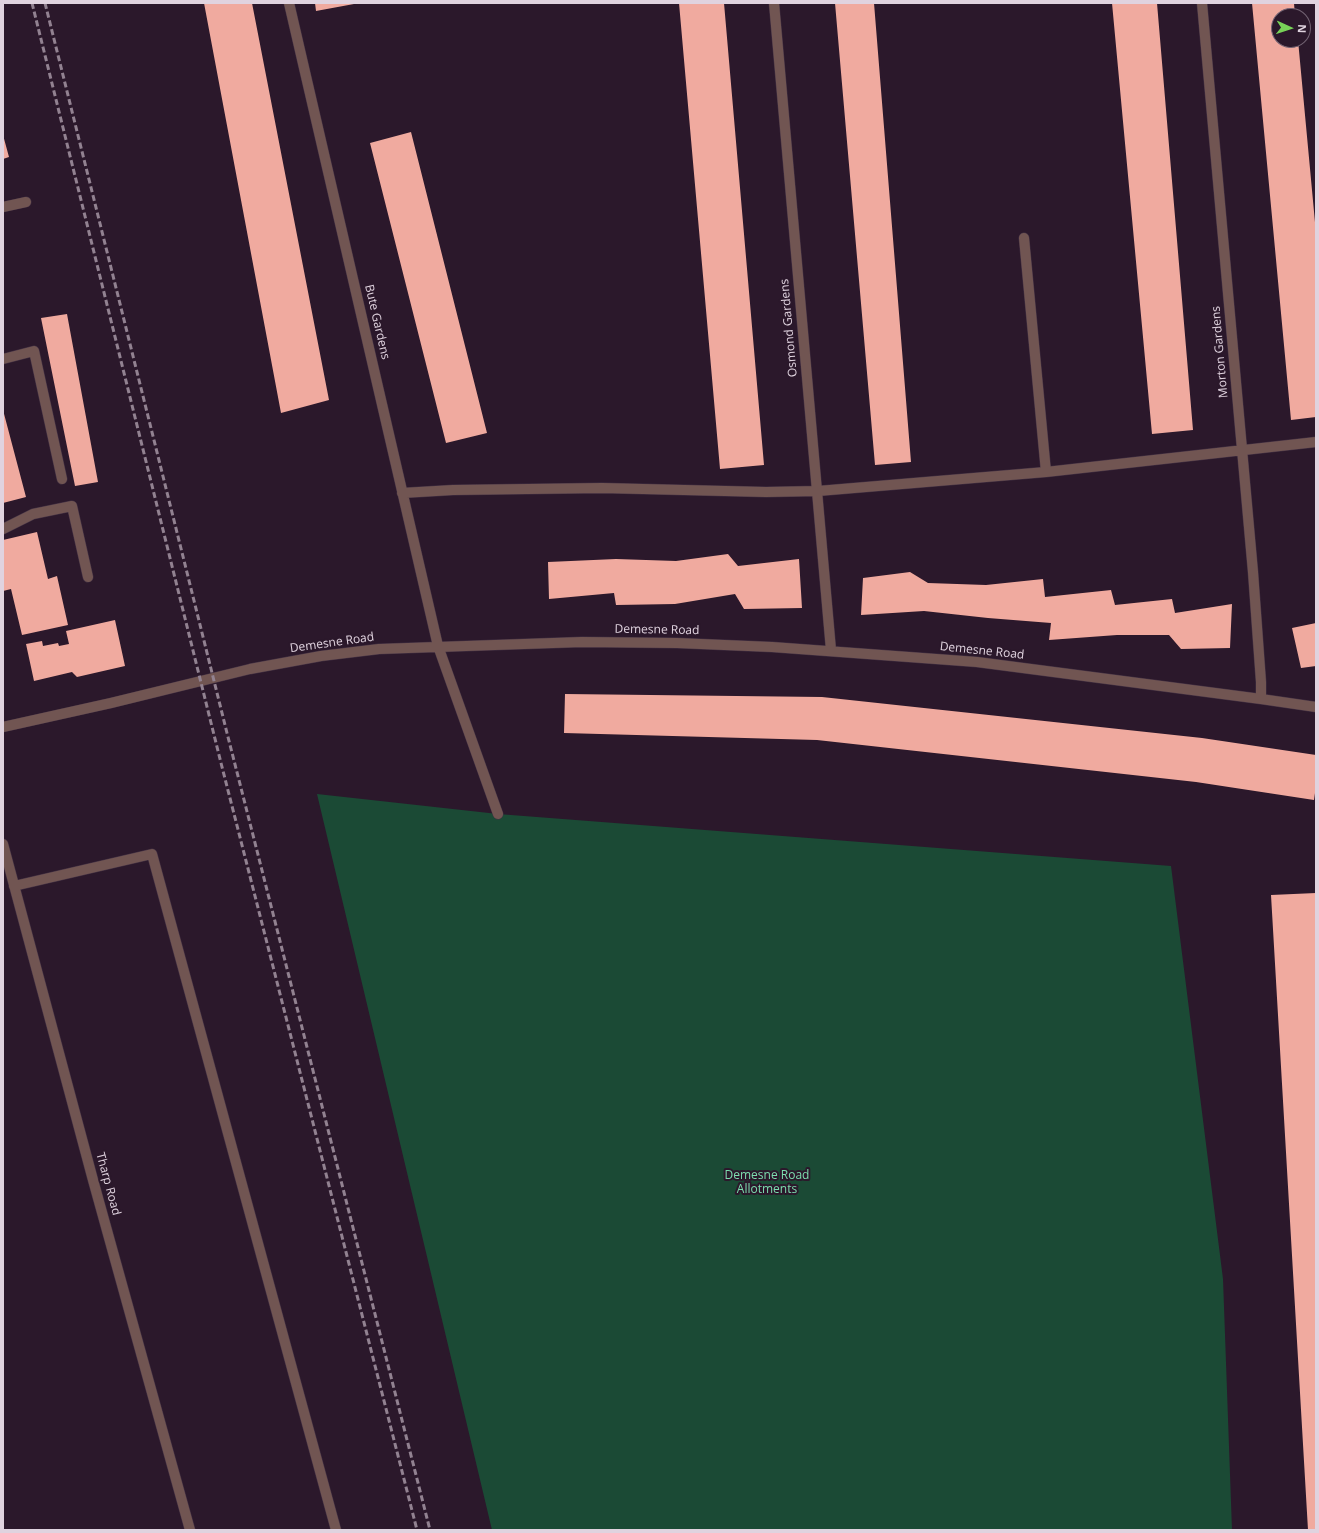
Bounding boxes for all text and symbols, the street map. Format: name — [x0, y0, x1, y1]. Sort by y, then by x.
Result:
north arrow — [1271, 8, 1311, 48]
text: N — [1295, 24, 1310, 33]
street label: Osmond Gardens — [778, 278, 800, 378]
street label: Bute Gardens — [361, 283, 393, 361]
street label: Morton Gardens — [1209, 305, 1231, 399]
street label: Demesne Road — [614, 622, 700, 638]
street label: Demesne Road — [289, 630, 375, 656]
street label: Demesne Road — [939, 639, 1025, 663]
street label: Tharp Road — [93, 1151, 123, 1217]
park label: Demesne Road Allotments — [725, 1169, 809, 1197]

